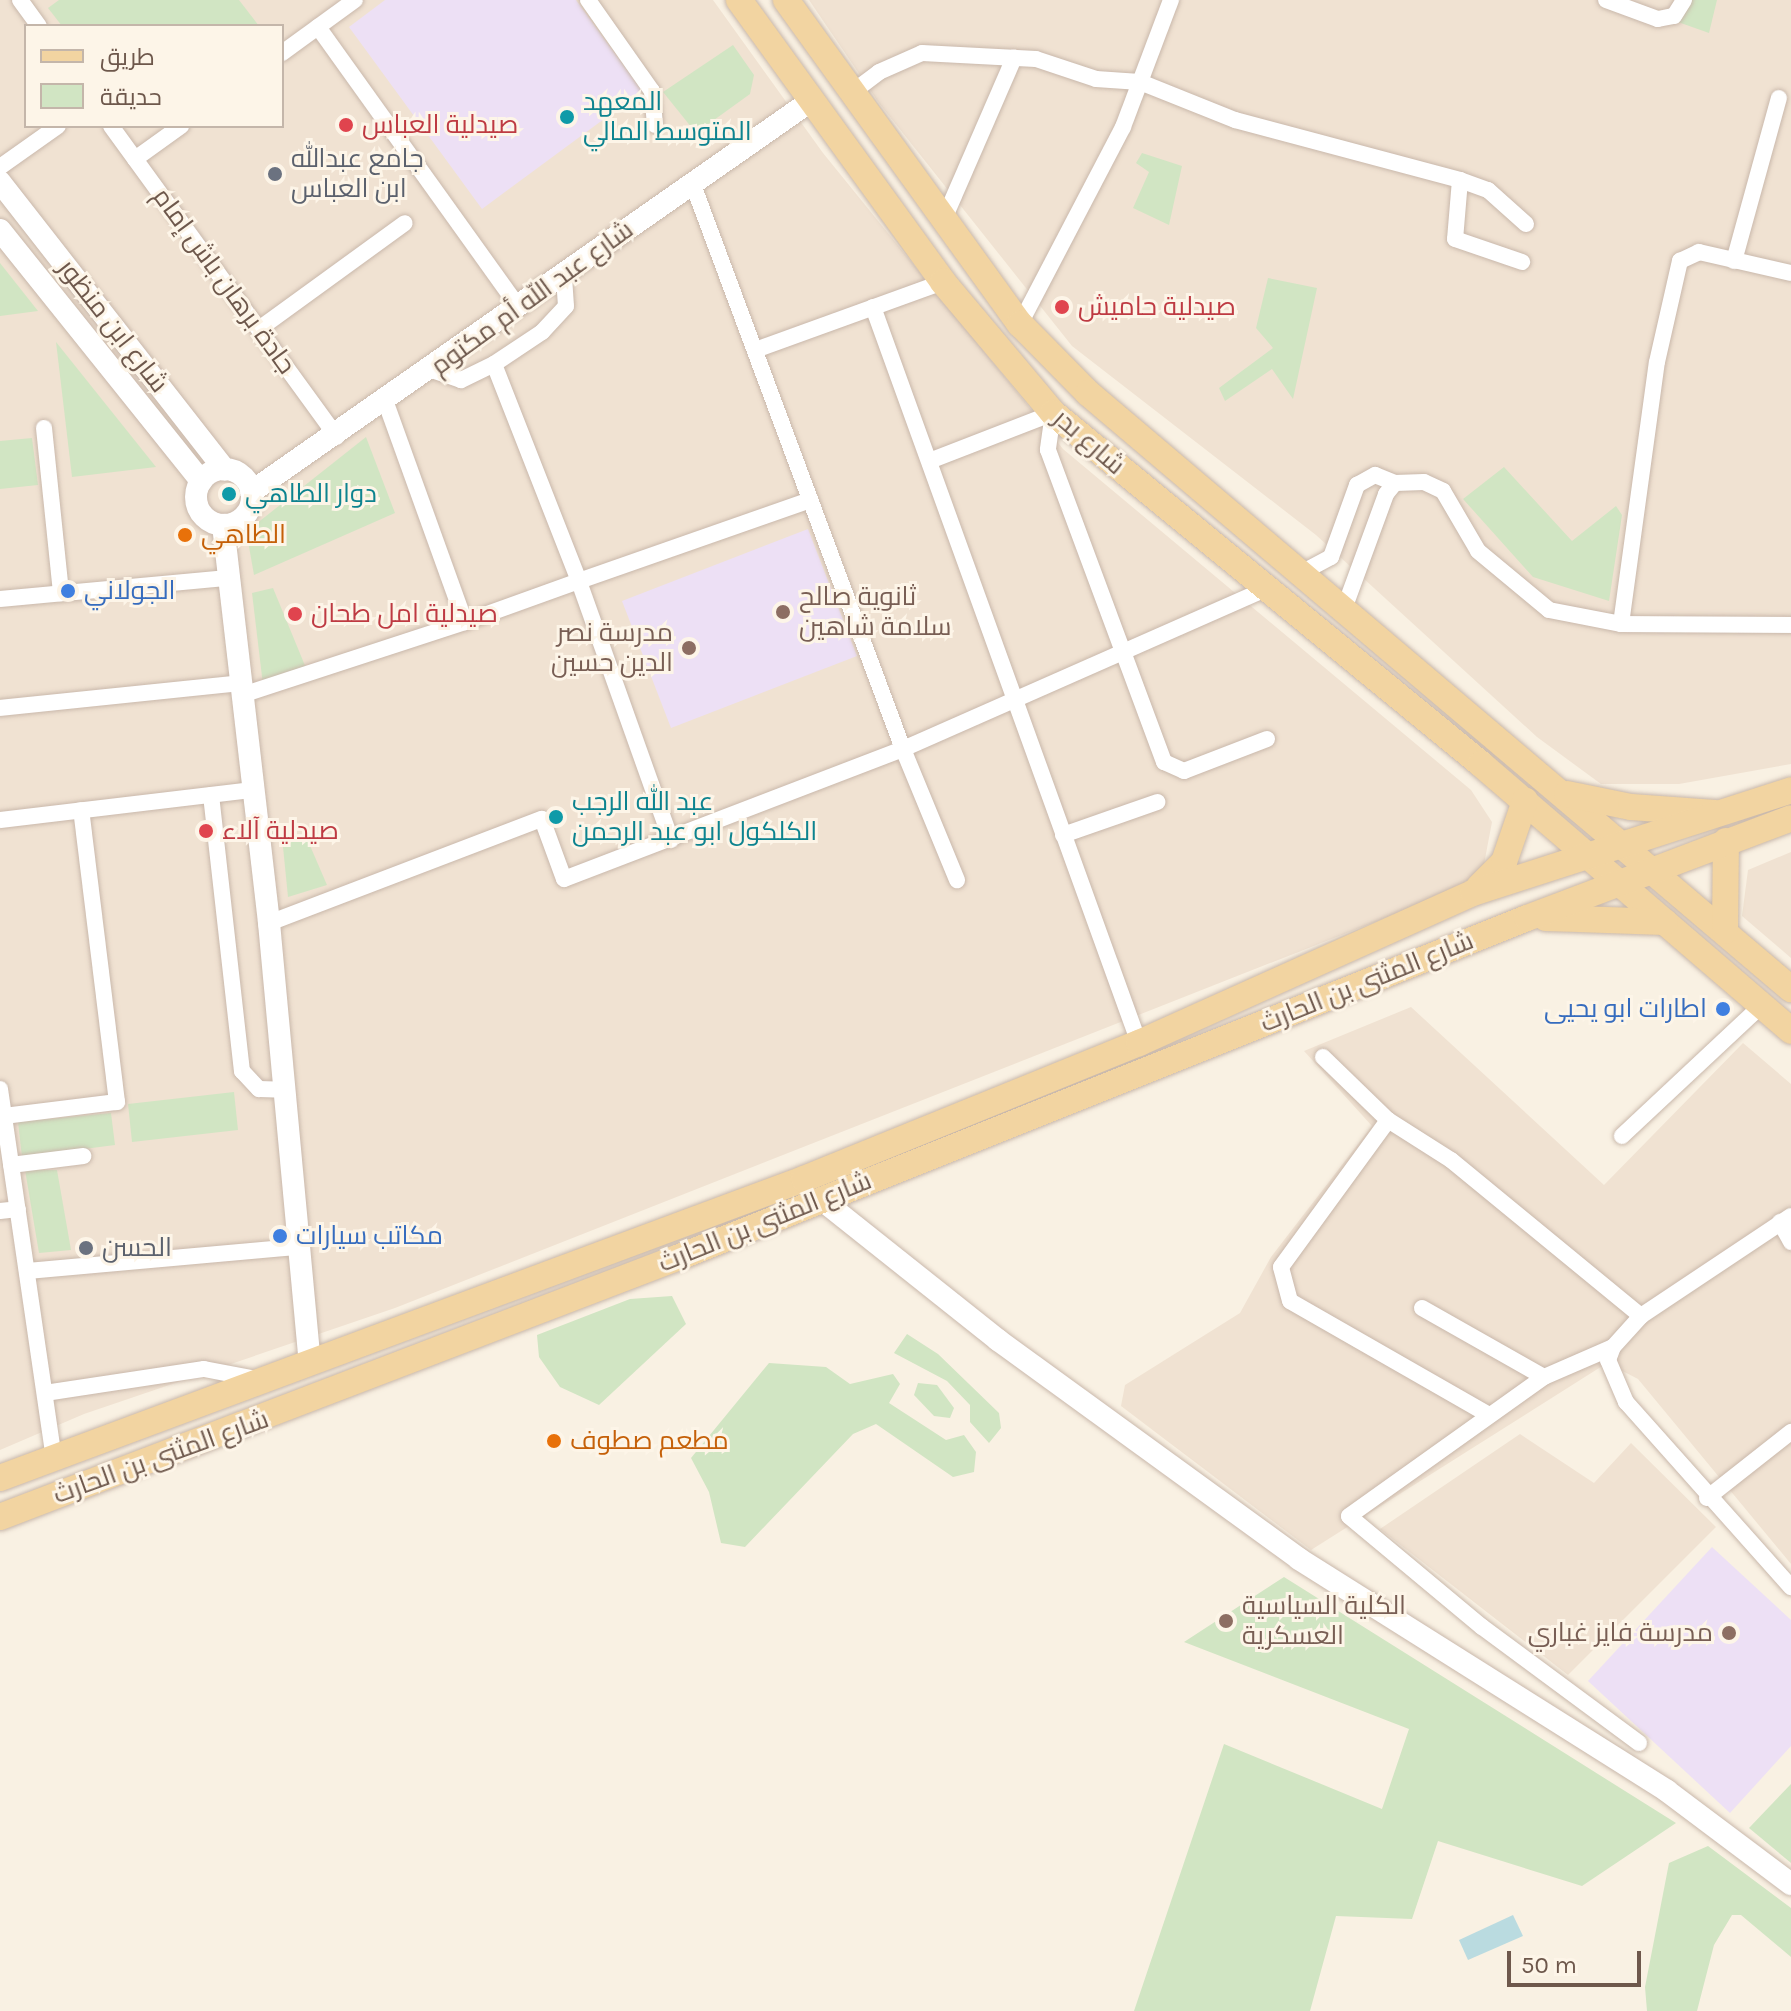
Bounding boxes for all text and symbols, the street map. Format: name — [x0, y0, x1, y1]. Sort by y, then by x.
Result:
legend — [24, 24, 284, 128]
text: طريق — [100, 43, 155, 71]
text: حديقة — [100, 83, 162, 111]
place label: المعهد المتوسط المالي — [583, 86, 752, 148]
marker: المعهد المتوسط المالي — [558, 108, 576, 126]
place label: صيدلية العباس — [362, 109, 518, 141]
marker: صيدلية العباس — [337, 116, 355, 134]
place label: جامع عبدالله ابن العباس — [291, 143, 424, 204]
marker: جامع عبدالله ابن العباس — [266, 165, 284, 183]
street label: جادة برهان باش إمام — [146, 182, 302, 380]
street label: شارع عبد اللّه أم مكتوم — [425, 214, 639, 382]
street label: شارع ابن منظور — [51, 253, 175, 399]
place label: صيدلية حاميش — [1078, 291, 1236, 323]
marker: صيدلية حاميش — [1053, 298, 1071, 316]
street label: شارع بدر — [1047, 403, 1131, 481]
place label: دوار الطاهي — [245, 478, 377, 510]
marker: دوار الطاهي — [220, 485, 238, 503]
place label: الطاهي — [201, 519, 286, 551]
marker: الطاهي — [176, 526, 194, 544]
place label: الجولاني — [84, 575, 176, 607]
place label: ثانوية صالح سلامة شاهين — [799, 581, 952, 642]
marker: الجولاني — [59, 582, 77, 600]
place label: صيدلية امل طحان — [311, 598, 498, 630]
marker: ثانوية صالح سلامة شاهين — [774, 603, 792, 621]
marker: صيدلية امل طحان — [286, 605, 304, 623]
place label: مدرسة نصر الدين حسين — [551, 617, 673, 678]
marker: مدرسة نصر الدين حسين — [680, 639, 698, 657]
place label: عبد الله الرجب الكلكول ابو عبد الرحمن — [572, 786, 817, 848]
marker: عبد الله الرجب الكلكول ابو عبد الرحمن — [547, 808, 565, 826]
place label: صيدلية آلاء — [222, 815, 339, 847]
marker: صيدلية آلاء — [197, 822, 215, 840]
street label: شارع المثنى بن الحارث — [1256, 925, 1478, 1039]
place label: اطارات ابو يحيى — [1544, 993, 1707, 1025]
marker: اطارات ابو يحيى — [1714, 1000, 1732, 1018]
street label: شارع المثنى بن الحارث — [654, 1165, 876, 1279]
place label: مكاتب سيارات — [296, 1220, 443, 1252]
marker: مكاتب سيارات — [271, 1227, 289, 1245]
place label: الحسن — [102, 1232, 172, 1264]
marker: الحسن — [77, 1239, 95, 1257]
street label: شارع المثنى بن الحارث — [49, 1404, 273, 1510]
place label: مطعم صطوف — [570, 1425, 729, 1457]
marker: مطعم صطوف — [545, 1432, 563, 1450]
place label: الكلية السياسية العسكرية — [1242, 1590, 1406, 1652]
marker: الكلية السياسية العسكرية — [1217, 1612, 1235, 1630]
place label: مدرسة فايز غباري — [1528, 1617, 1713, 1649]
marker: مدرسة فايز غباري — [1720, 1624, 1738, 1642]
scale bar — [1511, 1935, 1645, 1985]
text: 50 m — [1521, 1951, 1577, 1979]

